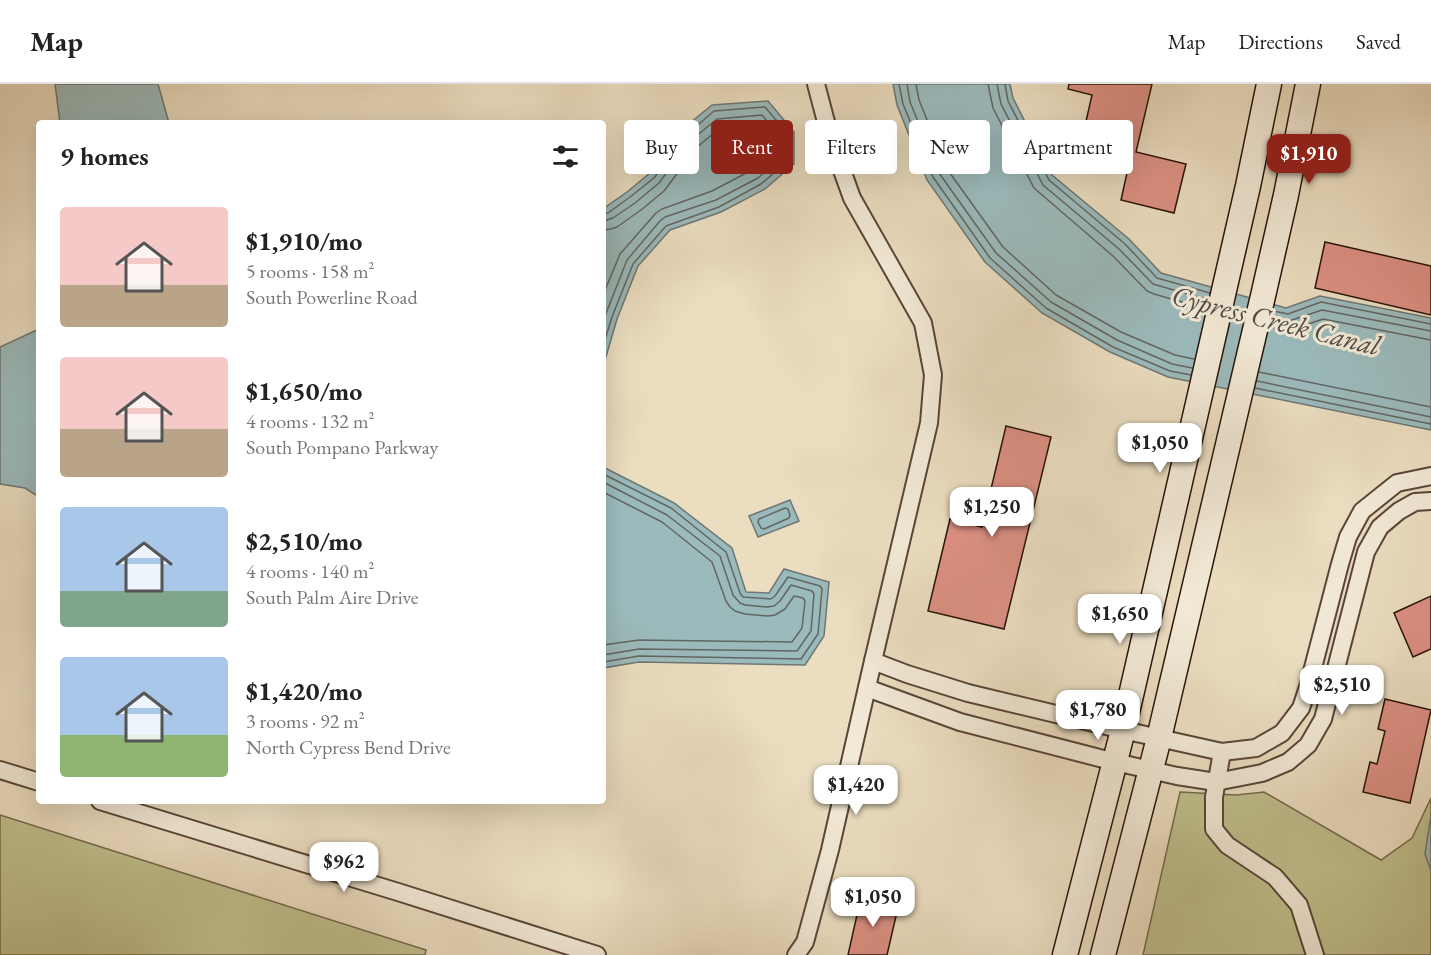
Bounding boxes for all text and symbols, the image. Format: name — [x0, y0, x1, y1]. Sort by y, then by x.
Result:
text: Map — [30, 23, 83, 59]
text: Map — [1168, 28, 1205, 55]
text: Directions — [1238, 28, 1323, 55]
text: Saved — [1356, 28, 1401, 55]
chip: Buy — [624, 120, 699, 174]
chip: Rent — [711, 120, 793, 174]
chip: Filters — [805, 120, 897, 174]
chip: New — [909, 120, 990, 174]
chip: Apartment — [1002, 120, 1133, 174]
pin: $1,910 — [1260, 134, 1358, 185]
text: 9 homes — [60, 139, 149, 173]
icon: filters — [549, 140, 582, 173]
text: $1,910 — [1281, 140, 1337, 166]
text: $1,910/mo — [246, 224, 362, 258]
icon: home — [108, 231, 180, 303]
text: 5 rooms · 158 m² — [246, 258, 374, 284]
water label: Cypress Creek Canal — [1168, 277, 1385, 364]
text: South Powerline Road — [246, 284, 418, 310]
text: $1,650/mo — [246, 374, 362, 408]
icon: home — [108, 381, 180, 453]
text: 4 rooms · 132 m² — [246, 408, 374, 434]
pin: $1,050 — [1111, 423, 1209, 474]
text: $1,050 — [1132, 429, 1188, 455]
text: South Pompano Parkway — [246, 434, 438, 460]
pin: $1,250 — [943, 487, 1041, 538]
text: $1,250 — [964, 493, 1020, 519]
text: $2,510/mo — [246, 524, 362, 558]
icon: home — [108, 531, 180, 603]
text: 4 rooms · 140 m² — [246, 558, 374, 584]
text: South Palm Aire Drive — [246, 584, 419, 610]
pin: $1,650 — [1071, 594, 1169, 645]
text: $1,650 — [1092, 600, 1148, 626]
pin: $2,510 — [1293, 665, 1391, 716]
text: $2,510 — [1314, 671, 1370, 697]
text: $1,420/mo — [246, 674, 362, 708]
icon: home — [108, 681, 180, 753]
pin: $1,780 — [1049, 690, 1147, 741]
text: $1,780 — [1070, 696, 1126, 722]
text: 3 rooms · 92 m² — [246, 708, 365, 734]
text: North Cypress Bend Drive — [246, 734, 451, 760]
pin: $1,420 — [807, 765, 905, 816]
text: $1,420 — [828, 771, 884, 797]
pin: $962 — [308, 842, 380, 893]
text: $962 — [324, 848, 364, 874]
pin: $1,050 — [824, 877, 922, 928]
text: $1,050 — [845, 883, 901, 909]

